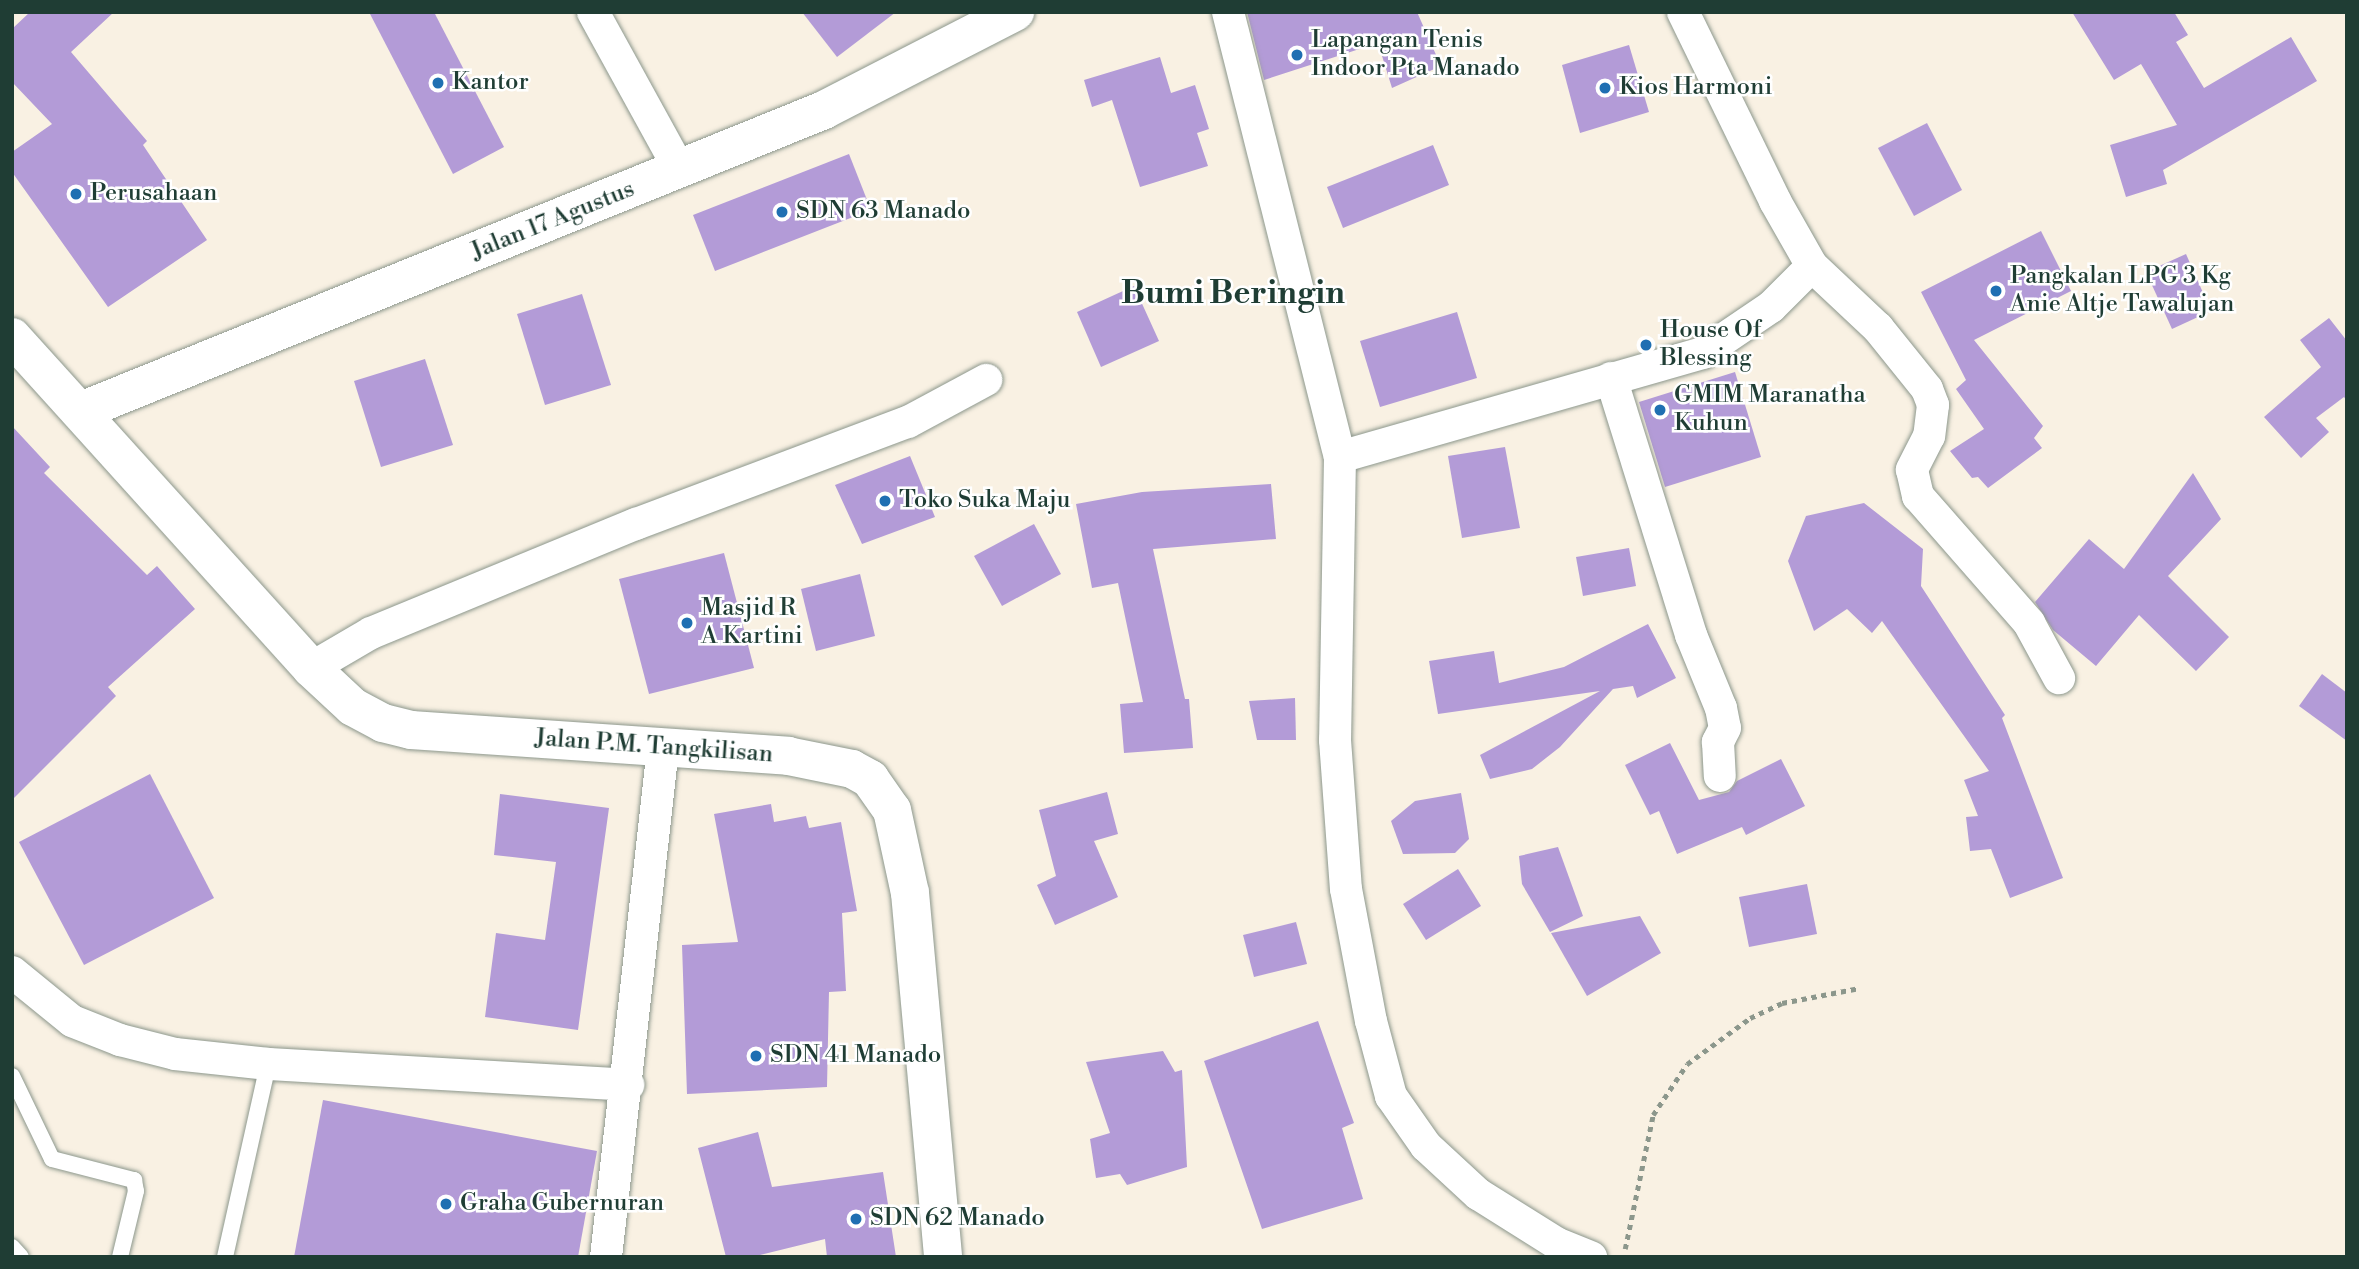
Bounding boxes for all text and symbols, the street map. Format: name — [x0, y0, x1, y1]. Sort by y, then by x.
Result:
place label: Lapangan Tenis Indoor Pta Manado — [1311, 27, 1520, 83]
marker: Lapangan Tenis Indoor Pta Manado — [1289, 47, 1305, 63]
place label: Kantor — [452, 69, 529, 97]
place label: Kios Harmoni — [1619, 74, 1772, 102]
marker: Kantor — [430, 75, 446, 91]
marker: Kios Harmoni — [1597, 80, 1613, 96]
street label: Jalan 17 Agustus — [467, 175, 639, 267]
place label: Perusahaan — [90, 180, 217, 208]
marker: Perusahaan — [68, 186, 84, 202]
place label: SDN 63 Manado — [796, 198, 970, 226]
marker: SDN 63 Manado — [774, 204, 790, 220]
place label: Pangkalan LPG 3 Kg Anie Altje Tawalujan — [2010, 263, 2234, 319]
district label: Bumi Beringin — [1121, 274, 1345, 312]
marker: Pangkalan LPG 3 Kg Anie Altje Tawalujan — [1988, 283, 2004, 299]
place label: House Of Blessing — [1660, 317, 1761, 373]
marker: House Of Blessing — [1638, 337, 1654, 353]
place label: GMIM Maranatha Kuhun — [1674, 382, 1866, 438]
marker: GMIM Maranatha Kuhun — [1652, 402, 1668, 418]
place label: Toko Suka Maju — [899, 487, 1070, 515]
marker: Toko Suka Maju — [877, 493, 893, 509]
place label: Masjid R A Kartini — [701, 595, 803, 651]
marker: Masjid R A Kartini — [679, 615, 695, 631]
street label: Jalan P.M. Tangkilisan — [534, 724, 774, 770]
place label: SDN 41 Manado — [770, 1042, 941, 1070]
marker: SDN 41 Manado — [748, 1048, 764, 1064]
place label: Graha Gubernuran — [460, 1190, 664, 1218]
marker: Graha Gubernuran — [438, 1196, 454, 1212]
place label: SDN 62 Manado — [870, 1205, 1045, 1233]
marker: SDN 62 Manado — [848, 1211, 864, 1227]

